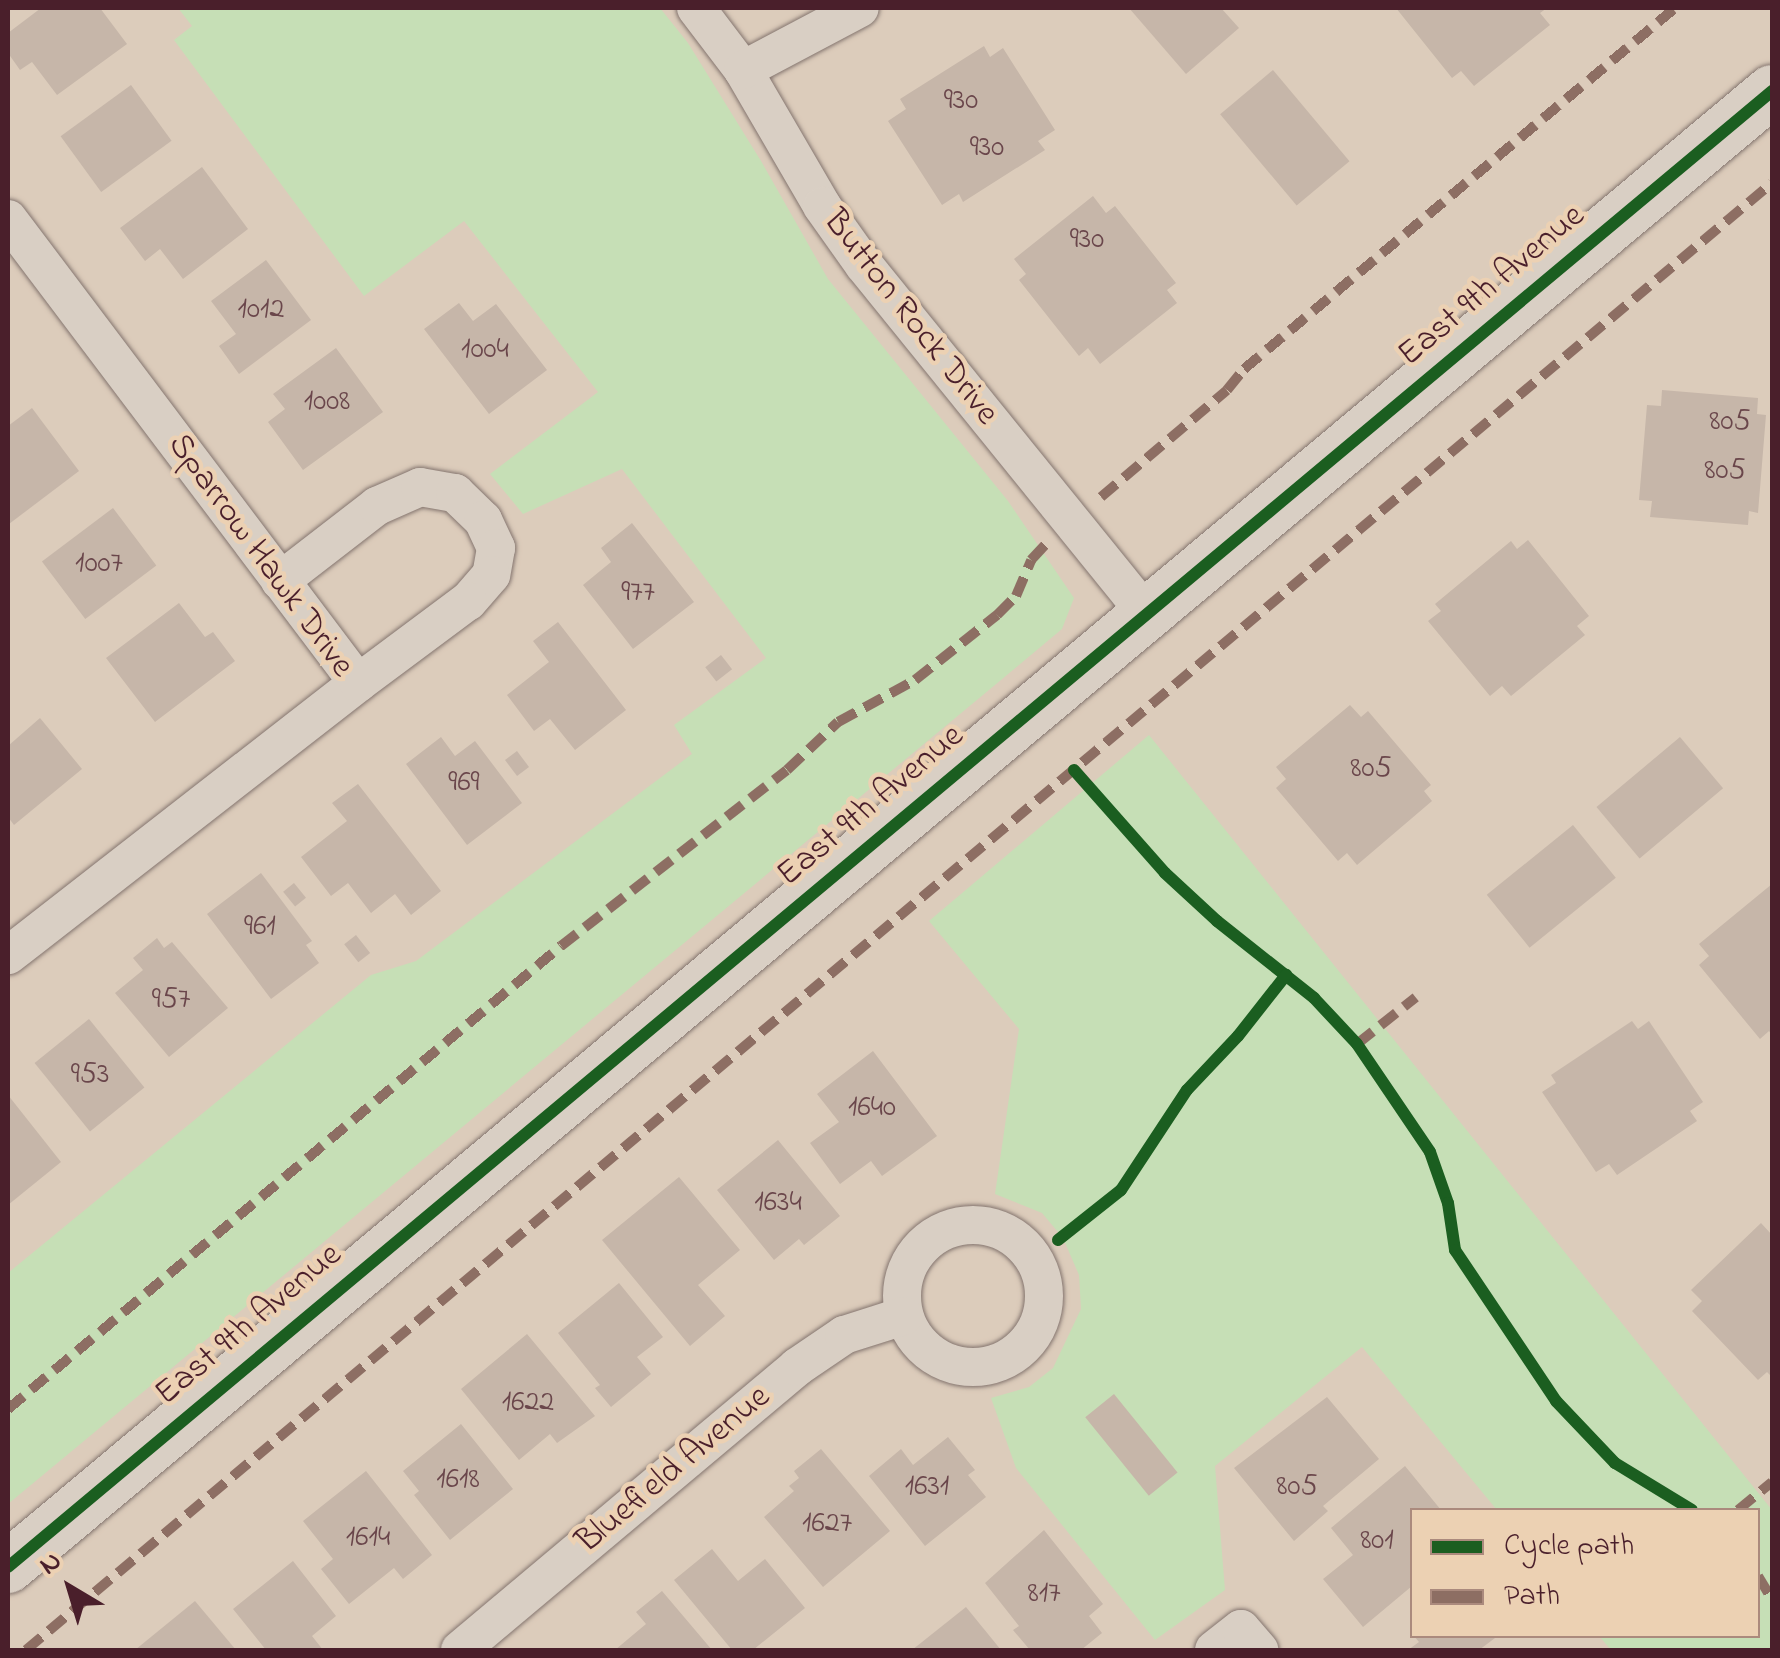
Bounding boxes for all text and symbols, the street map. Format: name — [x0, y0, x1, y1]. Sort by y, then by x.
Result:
house number: 930 — [944, 83, 978, 119]
house number: 930 — [970, 130, 1004, 166]
street label: East 9th Avenue — [1390, 196, 1594, 376]
street label: Button Rock Drive — [813, 202, 1007, 434]
house number: 930 — [1070, 222, 1104, 258]
house number: 1012 — [238, 292, 284, 328]
house number: 1004 — [461, 332, 509, 368]
house number: 1008 — [304, 384, 350, 420]
house number: 805 — [1709, 404, 1751, 440]
street label: Sparrow Hawk Drive — [158, 426, 362, 686]
house number: 805 — [1704, 453, 1746, 489]
house number: 1007 — [75, 546, 123, 582]
house number: 977 — [621, 575, 655, 611]
street label: East 9th Avenue — [769, 716, 973, 896]
house number: 805 — [1350, 751, 1392, 787]
house number: 969 — [448, 765, 480, 801]
house number: 961 — [244, 909, 276, 945]
house number: 957 — [152, 982, 190, 1018]
house number: 953 — [71, 1057, 109, 1093]
house number: 1640 — [848, 1090, 896, 1126]
house number: 1634 — [754, 1185, 802, 1221]
street label: East 9th Avenue — [147, 1235, 351, 1415]
street label: Bluefield Avenue — [569, 1377, 779, 1563]
house number: 1622 — [502, 1385, 554, 1421]
house number: 1618 — [436, 1462, 480, 1498]
house number: 1631 — [905, 1469, 949, 1505]
house number: 805 — [1276, 1469, 1318, 1505]
house number: 1627 — [802, 1506, 852, 1542]
legend — [1410, 1508, 1760, 1638]
house number: 1614 — [346, 1520, 390, 1556]
house number: 801 — [1360, 1523, 1394, 1559]
text: Cycle path — [1504, 1525, 1634, 1569]
north arrow — [20, 1538, 120, 1638]
text: N — [31, 1542, 71, 1586]
text: Path — [1504, 1575, 1560, 1619]
house number: 817 — [1027, 1576, 1061, 1612]

